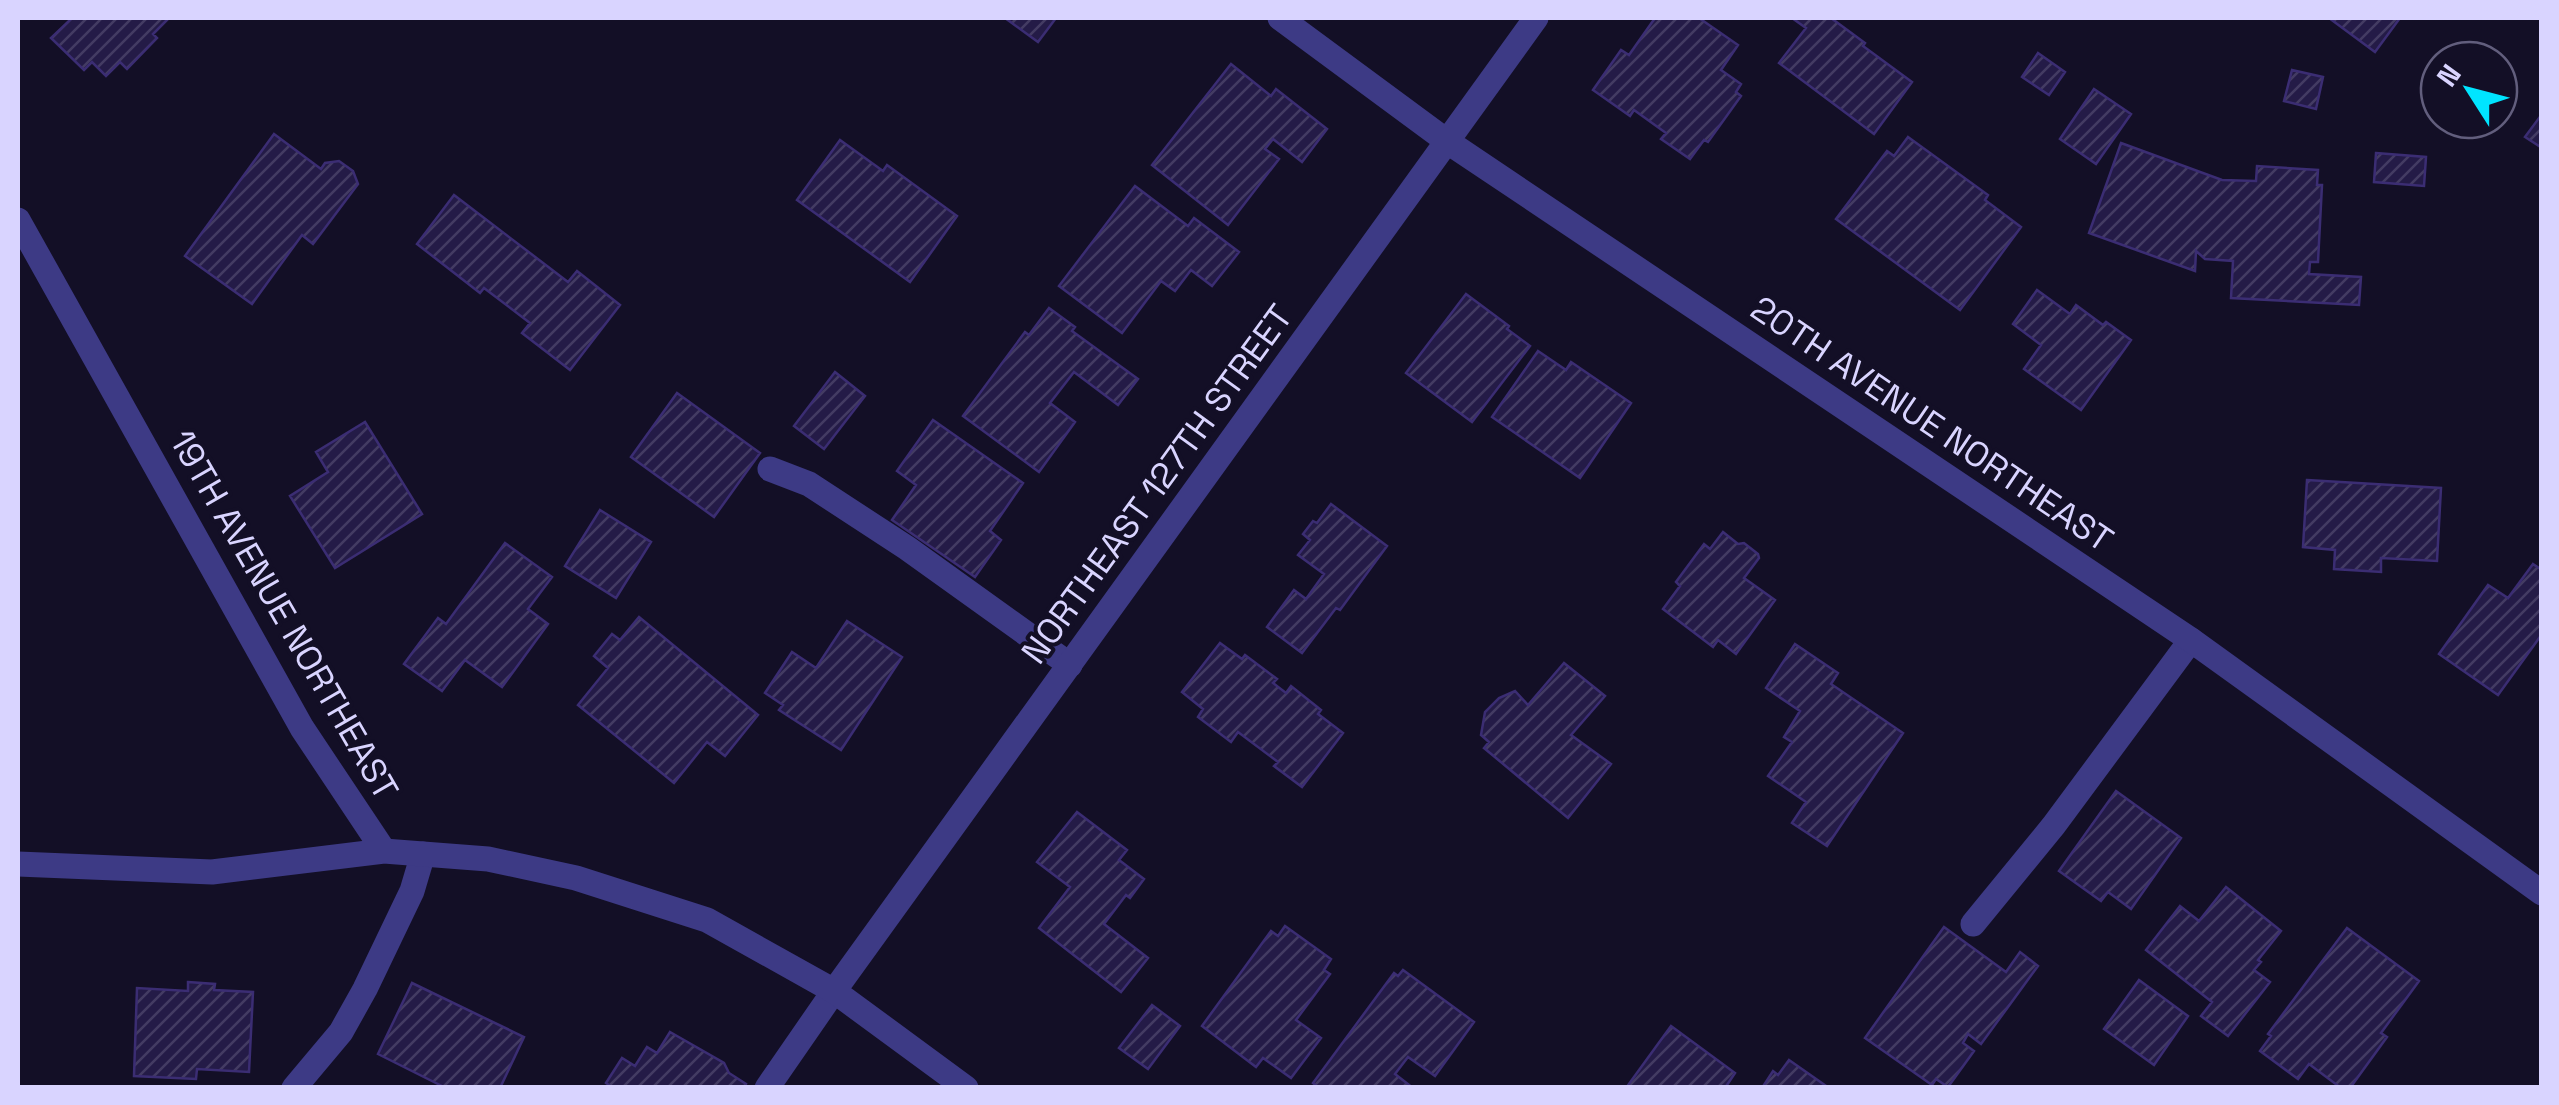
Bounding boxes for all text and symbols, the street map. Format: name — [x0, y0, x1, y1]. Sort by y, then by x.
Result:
north arrow — [2419, 40, 2519, 140]
text: N — [2429, 57, 2469, 93]
street label: 20TH AVENUE NORTHEAST — [1743, 286, 2121, 562]
street label: NORTHEAST 127TH STREET — [1012, 296, 1302, 672]
street label: 19TH AVENUE NORTHEAST — [160, 422, 408, 808]

